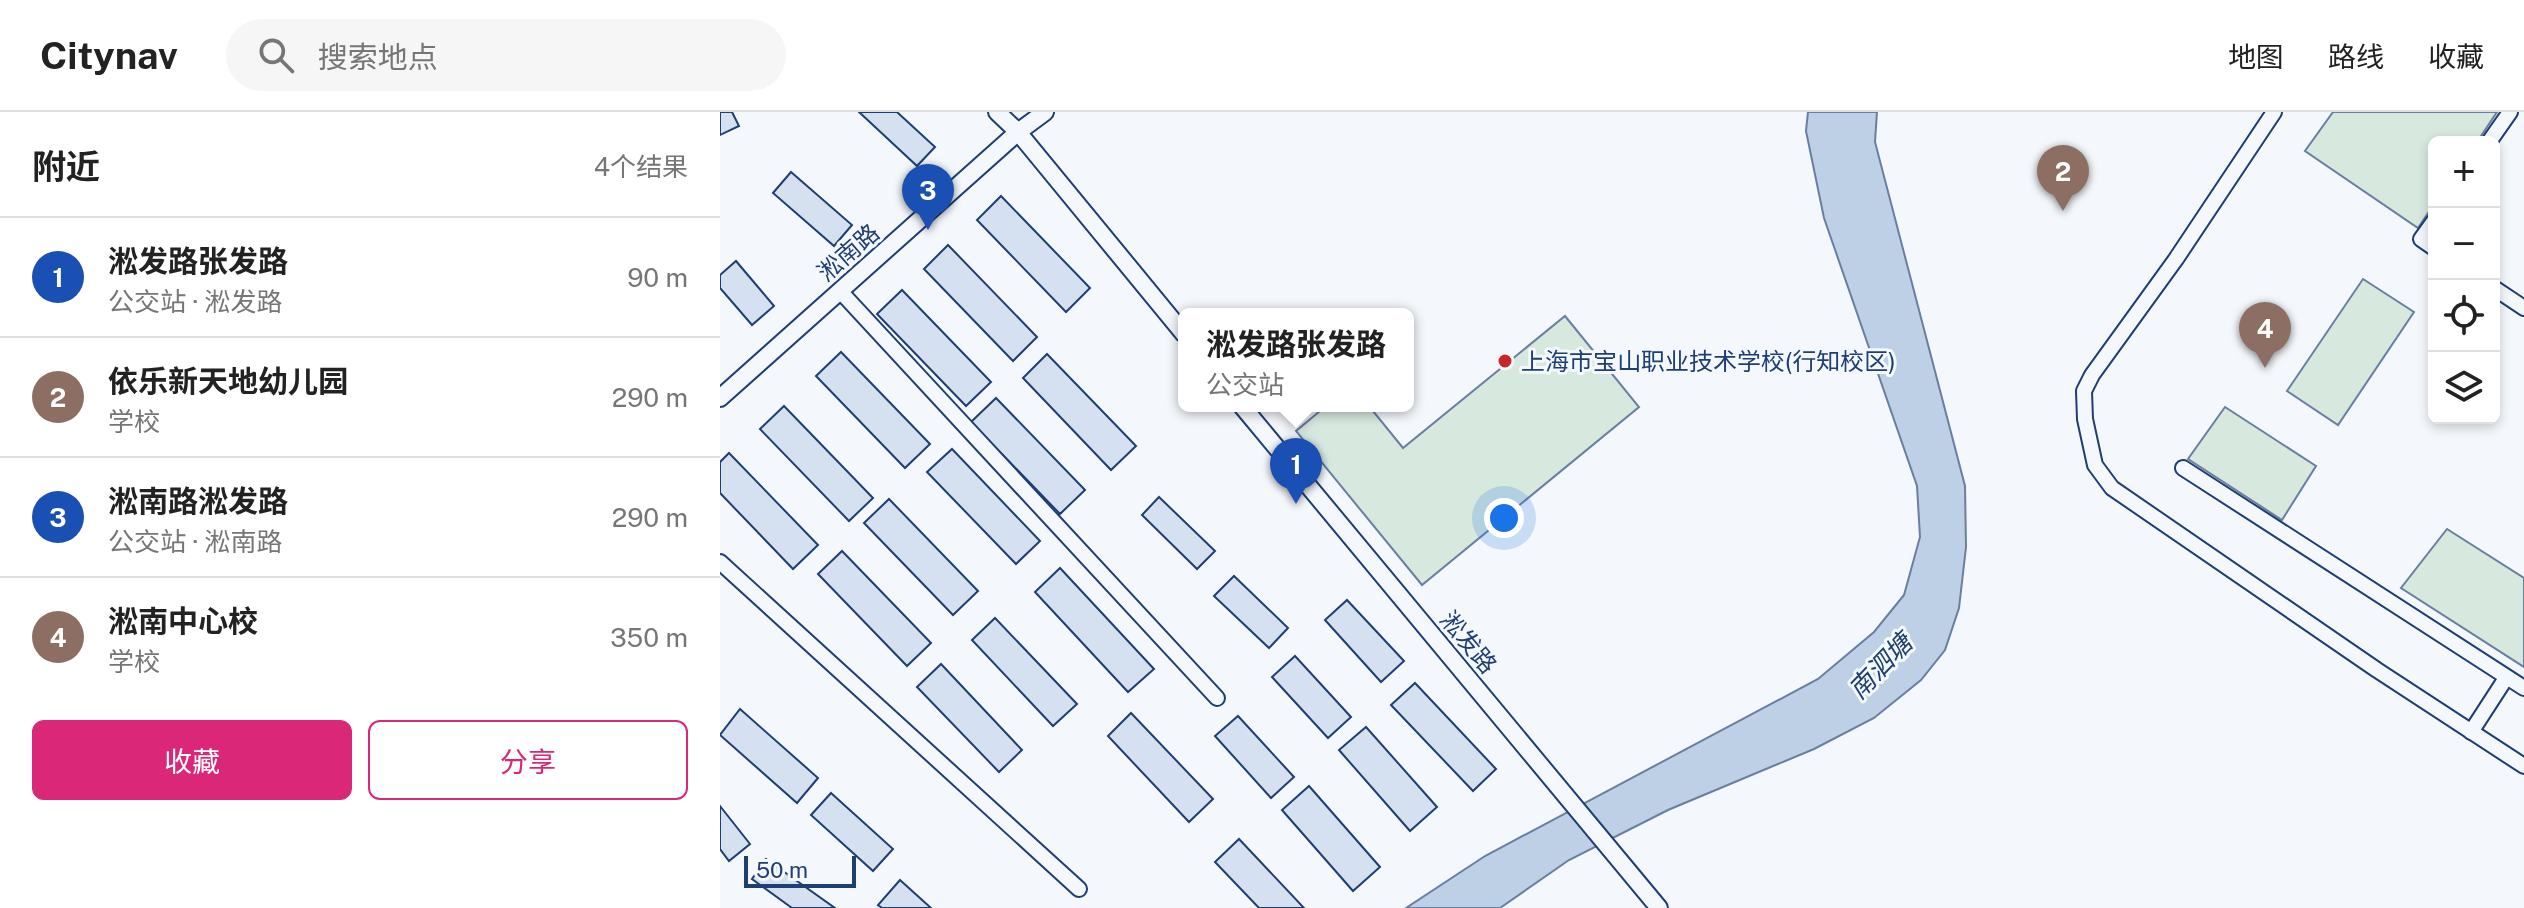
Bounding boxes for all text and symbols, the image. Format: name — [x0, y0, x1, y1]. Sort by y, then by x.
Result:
search box — [226, 19, 786, 91]
text: Citynav — [40, 33, 178, 78]
icon: search — [254, 33, 298, 77]
text: 搜索地点 — [318, 39, 438, 75]
text: 地图 — [2228, 40, 2284, 73]
text: 路线 — [2328, 40, 2384, 73]
text: 收藏 — [2428, 40, 2484, 73]
map controls — [2428, 136, 2500, 424]
button: + — [2428, 136, 2500, 208]
pin: 2 — [2037, 145, 2089, 211]
text: 附近 — [32, 147, 100, 187]
text: 4个结果 — [594, 151, 688, 182]
pin: 3 — [902, 164, 954, 230]
button: − — [2428, 208, 2500, 280]
street label: 淞南路 — [812, 218, 884, 286]
text: 淞发路张发路 — [108, 243, 288, 279]
text: 1 — [52, 262, 64, 293]
text: 90 m — [627, 262, 688, 293]
button: locate — [2428, 280, 2500, 352]
text: 公交站 · 淞发路 — [108, 286, 282, 317]
pin: 4 — [2239, 302, 2291, 368]
popup — [1178, 308, 1414, 412]
text: 淞发路张发路 — [1206, 326, 1386, 362]
place label: 上海市宝山职业技术学校(行知校区) — [1521, 347, 1896, 375]
marker: 上海市宝山职业技术学校(行知校区) — [1496, 352, 1514, 370]
button: layers — [2428, 352, 2500, 424]
text: 依乐新天地幼儿园 — [108, 363, 348, 399]
text: 公交站 — [1206, 369, 1284, 400]
text: 2 — [50, 382, 66, 413]
text: 290 m — [612, 382, 688, 413]
text: 学校 — [108, 406, 160, 437]
pin: 1 — [1270, 438, 1322, 504]
text: 淞南路淞发路 — [108, 483, 288, 519]
your location — [1484, 498, 1524, 538]
text: 3 — [49, 502, 67, 533]
text: 290 m — [612, 502, 688, 533]
text: 公交站 · 淞南路 — [108, 526, 282, 557]
text: 淞南中心校 — [108, 603, 258, 639]
street label: 淞发路 — [1435, 605, 1503, 679]
text: 4 — [49, 622, 67, 653]
text: 350 m — [610, 622, 688, 653]
water label: 南泗塘 — [1842, 624, 1921, 705]
text: 学校 — [108, 646, 160, 677]
button: 收藏 — [32, 720, 352, 800]
button: 分享 — [368, 720, 688, 800]
scale bar — [744, 852, 856, 888]
text: 50 m — [756, 857, 808, 883]

